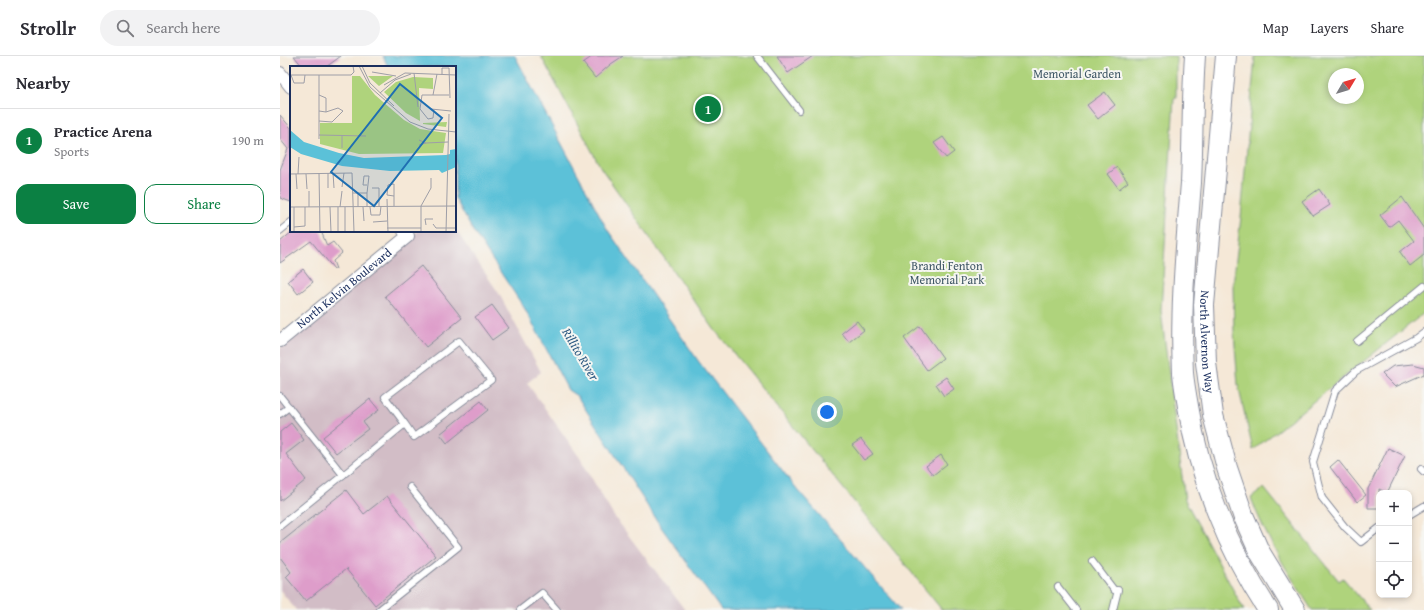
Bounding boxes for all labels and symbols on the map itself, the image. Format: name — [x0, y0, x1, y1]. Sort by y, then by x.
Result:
park label: Memorial Garden — [1033, 65, 1121, 82]
inset map — [290, 66, 456, 232]
north arrow — [1328, 68, 1364, 104]
pin: 1 — [695, 94, 721, 124]
street label: North Kelvin Boulevard — [293, 243, 396, 332]
park label: Brandi Fenton Memorial Park — [910, 257, 985, 288]
street label: North Alvernon Way — [1196, 290, 1219, 394]
water label: Rillito River — [557, 323, 604, 385]
your location — [817, 402, 837, 422]

